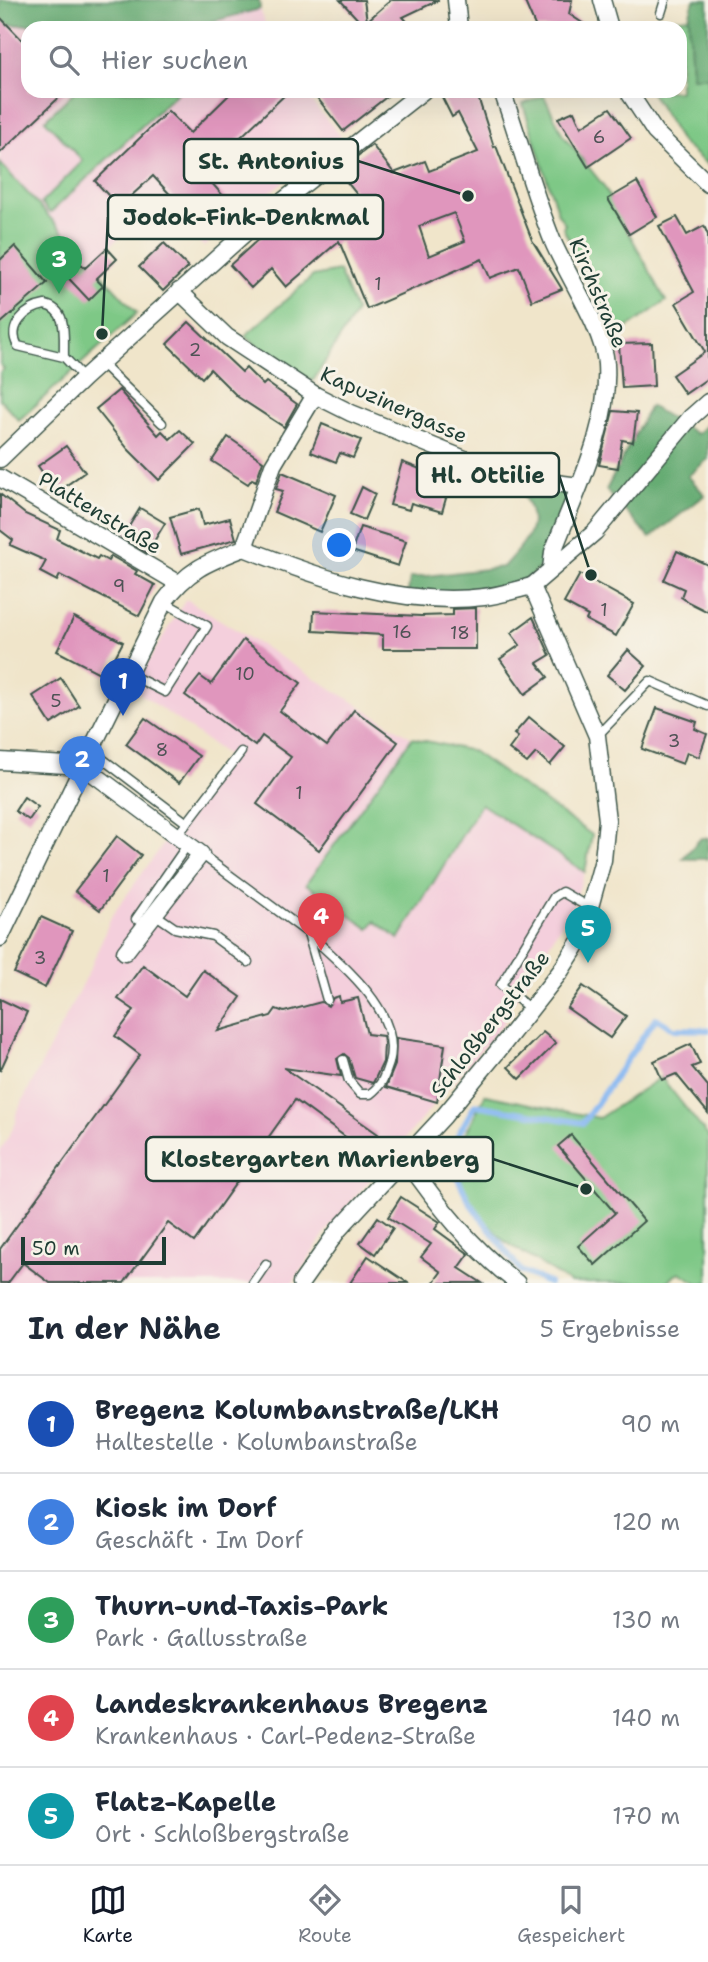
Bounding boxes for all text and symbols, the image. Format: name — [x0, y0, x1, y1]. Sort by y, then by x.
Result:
search box — [21, 21, 687, 98]
icon: search — [45, 41, 83, 79]
text: Hier suchen — [101, 42, 248, 77]
house number: 6 — [593, 125, 605, 149]
callout: St. Antonius — [184, 139, 358, 183]
text: St. Antonius — [198, 146, 344, 176]
callout: Jodok-Fink-Denkmal — [108, 195, 383, 239]
text: Jodok-Fink-Denkmal — [122, 202, 370, 232]
street label: Kirchstraße — [562, 234, 634, 352]
pin: 3 — [36, 236, 82, 294]
house number: 1 — [374, 272, 382, 296]
house number: 2 — [189, 338, 201, 362]
street label: Kapuzinergasse — [316, 360, 472, 450]
callout: Hl. Ottilie — [417, 453, 559, 497]
text: Hl. Ottilie — [431, 460, 545, 490]
street label: Plattenstraße — [33, 465, 167, 561]
your location — [322, 528, 356, 562]
house number: 9 — [113, 574, 125, 598]
house number: 1 — [600, 598, 608, 622]
house number: 16 — [392, 620, 412, 644]
house number: 18 — [450, 621, 470, 645]
pin: 1 — [100, 658, 146, 716]
house number: 10 — [235, 662, 255, 686]
house number: 5 — [50, 689, 62, 713]
house number: 3 — [668, 729, 680, 753]
pin: 2 — [59, 736, 105, 794]
house number: 8 — [156, 738, 168, 762]
house number: 1 — [295, 781, 303, 805]
house number: 1 — [102, 864, 110, 888]
pin: 4 — [298, 893, 344, 951]
pin: 5 — [565, 905, 611, 963]
street label: Schloßbergstraße — [424, 945, 556, 1103]
house number: 3 — [34, 946, 46, 970]
callout: Klostergarten Marienberg — [146, 1137, 493, 1181]
text: Klostergarten Marienberg — [161, 1144, 479, 1174]
scale bar — [21, 1234, 166, 1266]
text: 50 m — [32, 1236, 80, 1261]
text: In der Nähe — [28, 1308, 221, 1349]
text: 5 Ergebnisse — [540, 1314, 680, 1344]
text: Bregenz Kolumbanstraße/LKH — [95, 1392, 499, 1427]
text: 1 — [46, 1409, 56, 1439]
text: 90 m — [620, 1409, 680, 1439]
text: Haltestelle · Kolumbanstraße — [95, 1427, 418, 1457]
text: Kiosk im Dorf — [95, 1490, 277, 1525]
text: 2 — [43, 1507, 59, 1537]
text: 120 m — [612, 1507, 680, 1537]
text: Geschäft · Im Dorf — [95, 1525, 303, 1555]
text: Thurn-und-Taxis-Park — [95, 1588, 388, 1623]
text: 3 — [43, 1605, 59, 1635]
text: 130 m — [612, 1605, 680, 1635]
text: Park · Gallusstraße — [95, 1623, 308, 1653]
text: Landeskrankenhaus Bregenz — [95, 1686, 488, 1721]
text: 4 — [43, 1703, 59, 1733]
text: 140 m — [612, 1703, 680, 1733]
text: Krankenhaus · Carl-Pedenz-Straße — [95, 1721, 476, 1751]
text: Flatz-Kapelle — [95, 1784, 276, 1819]
text: 5 — [44, 1801, 58, 1831]
text: 170 m — [612, 1801, 680, 1831]
text: Ort · Schloßbergstraße — [95, 1819, 350, 1849]
tab: Karte — [83, 1881, 133, 1948]
tab: Route — [298, 1881, 352, 1948]
tab: Gespeichert — [517, 1881, 625, 1948]

